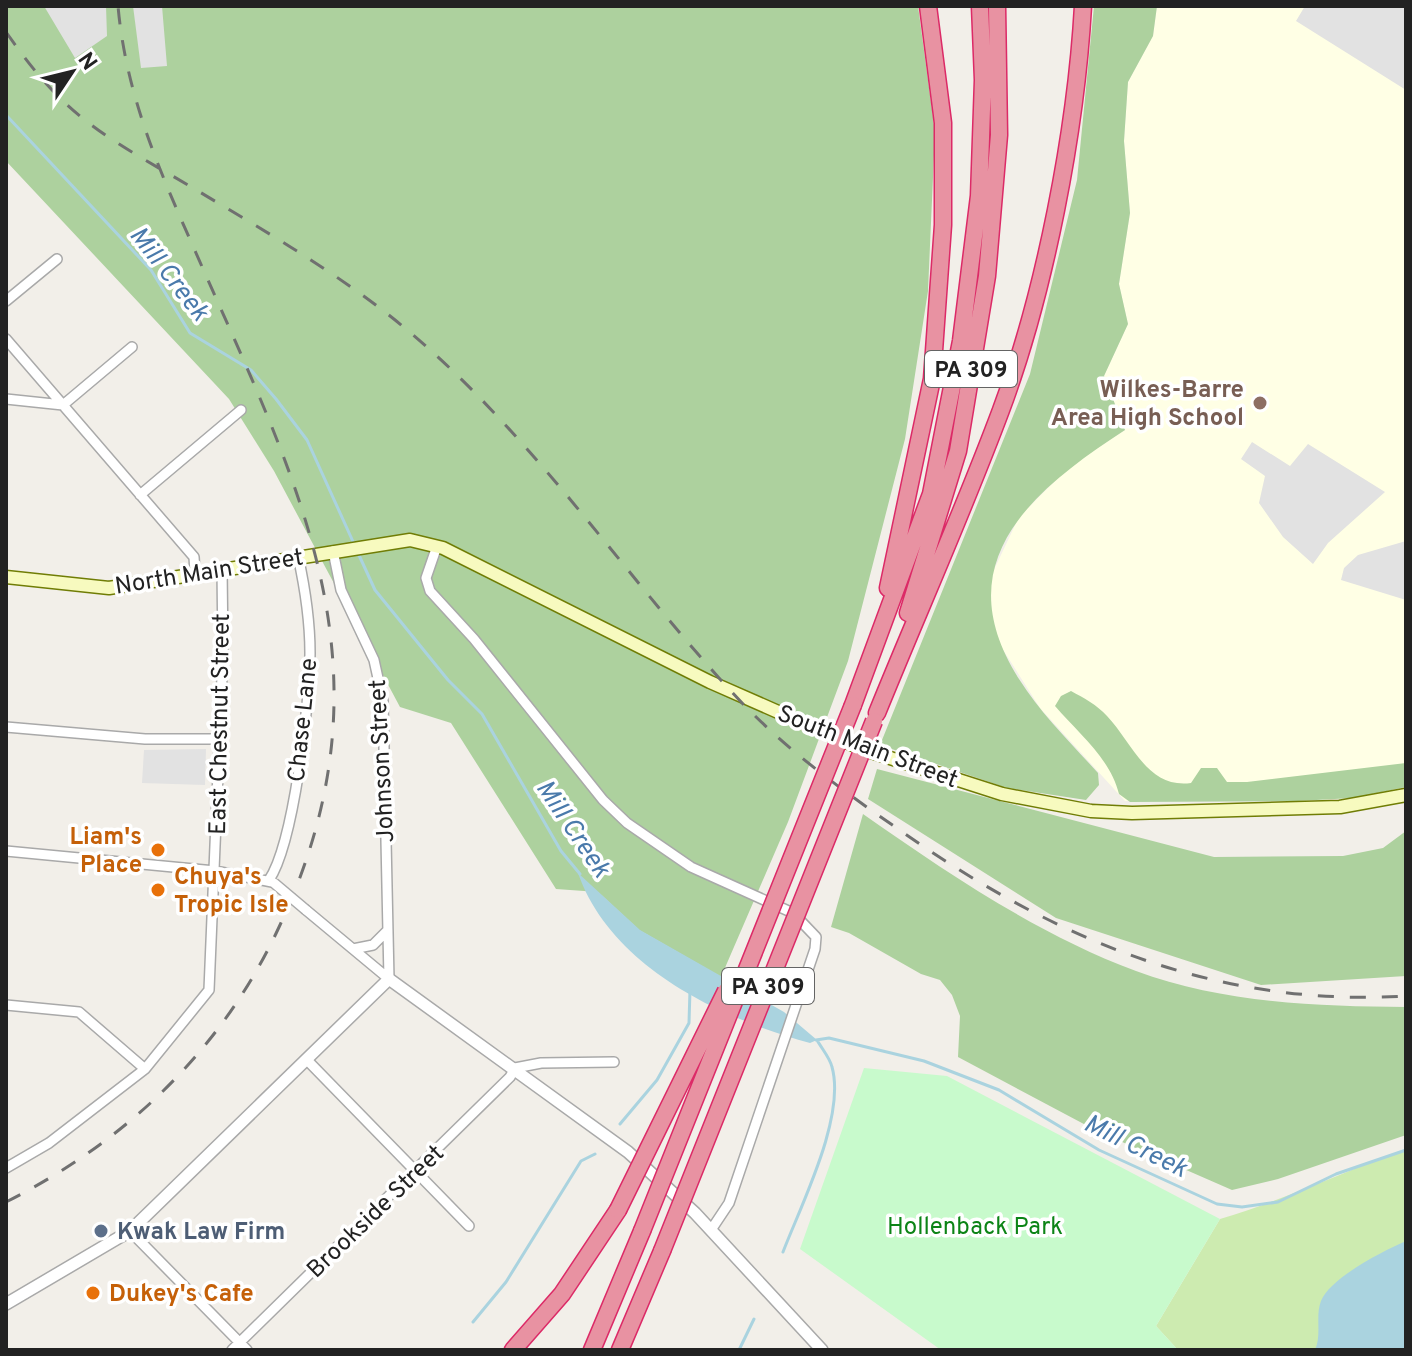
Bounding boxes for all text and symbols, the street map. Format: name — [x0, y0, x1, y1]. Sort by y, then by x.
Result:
north arrow — [32, 32, 112, 112]
text: N — [71, 48, 102, 76]
water label: Mill Creek — [121, 221, 216, 329]
road number: PA 309 — [925, 351, 1017, 387]
place label: Wilkes-Barre Area High School — [1051, 376, 1244, 434]
marker: Wilkes-Barre Area High School — [1251, 394, 1269, 412]
street label: North Main Street — [113, 543, 306, 603]
street label: East Chestnut Street — [204, 613, 238, 835]
street label: Chase Lane — [283, 657, 325, 784]
street label: Johnson Street — [364, 679, 402, 843]
street label: South Main Street — [773, 700, 962, 796]
water label: Mill Creek — [527, 774, 617, 885]
place label: Liam's Place — [69, 823, 142, 881]
marker: Liam's Place — [149, 841, 167, 859]
place label: Chuya's Tropic Isle — [174, 863, 289, 921]
marker: Chuya's Tropic Isle — [149, 881, 167, 899]
road number: PA 309 — [722, 968, 814, 1004]
water label: Mill Creek — [1078, 1108, 1193, 1187]
street label: Brookside Street — [301, 1139, 451, 1286]
park label: Hollenback Park — [887, 1213, 1063, 1243]
place label: Kwak Law Firm — [117, 1218, 285, 1248]
marker: Kwak Law Firm — [92, 1222, 110, 1240]
place label: Dukey's Cafe — [109, 1280, 254, 1310]
marker: Dukey's Cafe — [84, 1284, 102, 1302]

